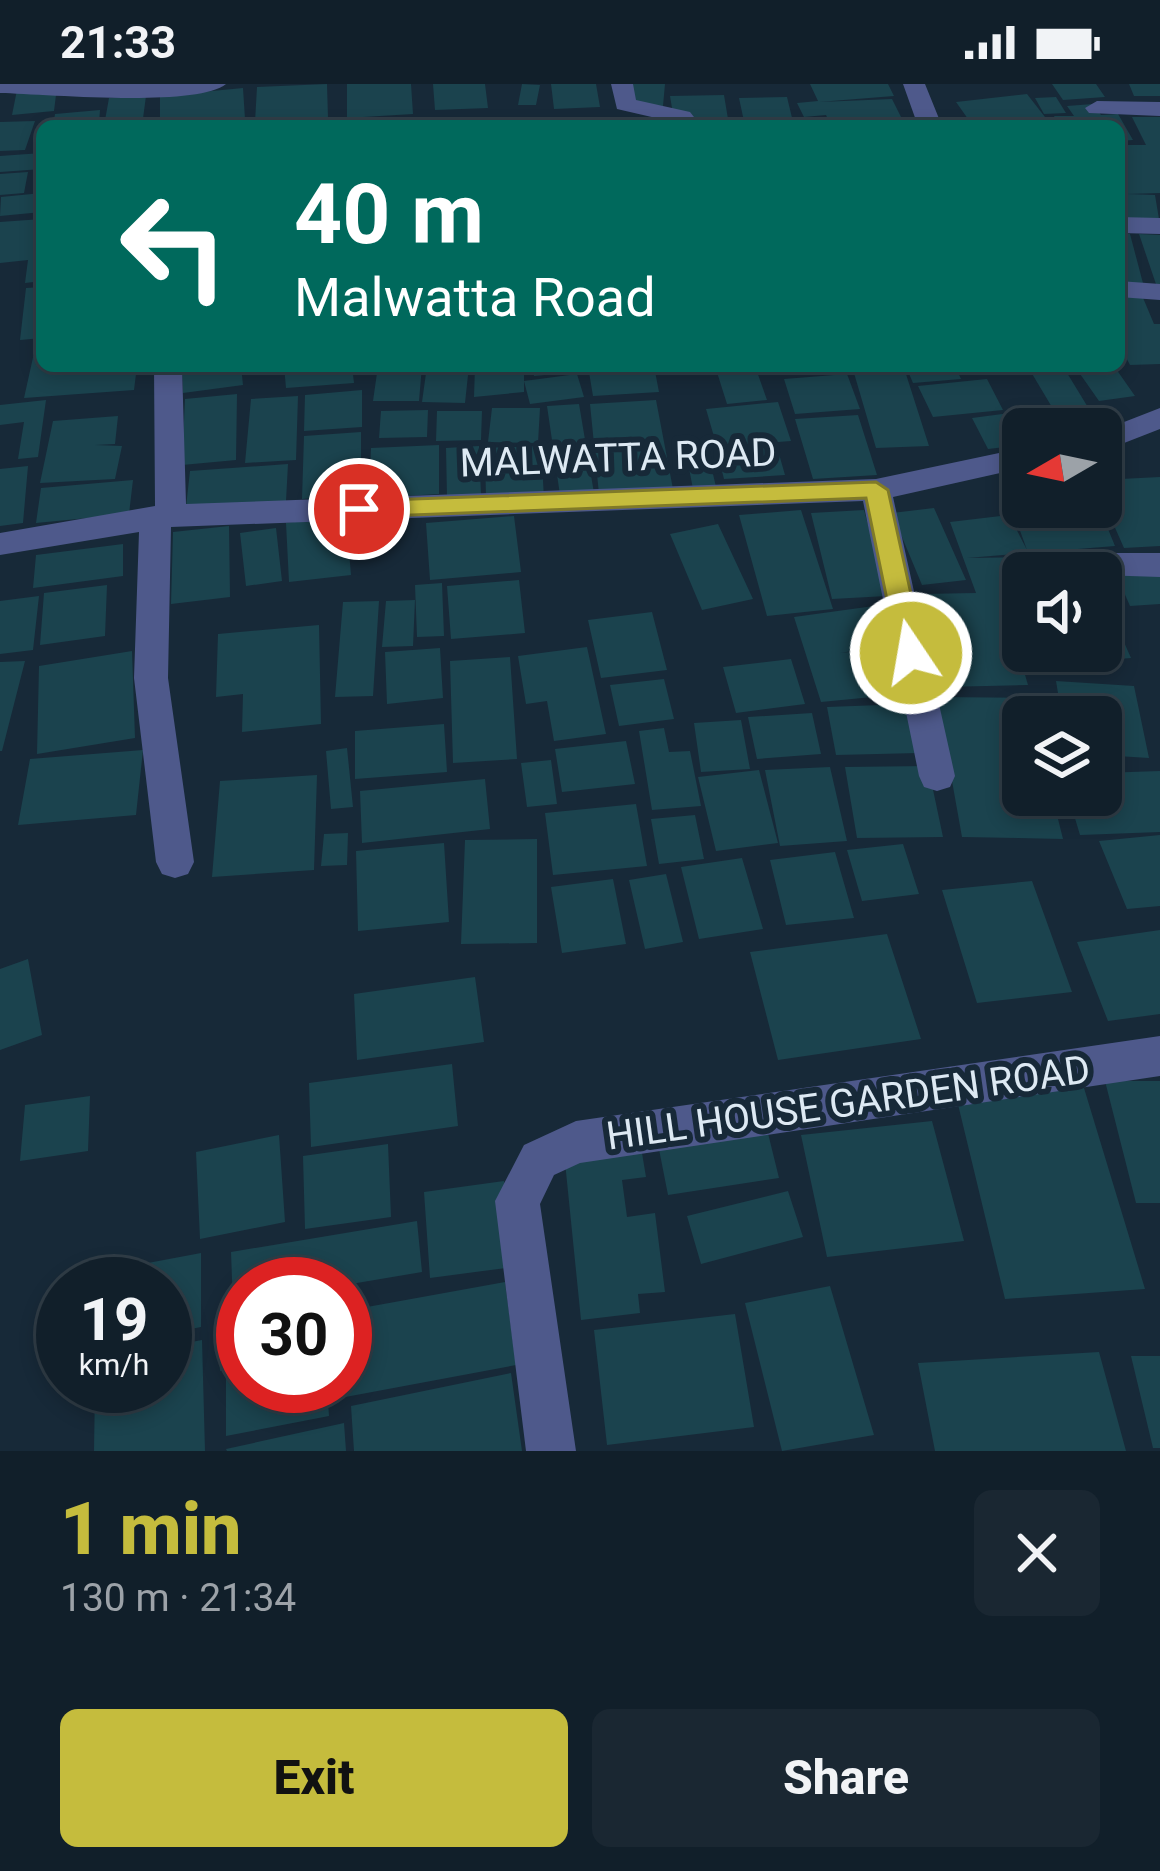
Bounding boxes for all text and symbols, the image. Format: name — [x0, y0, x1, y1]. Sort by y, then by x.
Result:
text: 21:33 — [60, 16, 176, 69]
text: 40 m — [294, 165, 484, 264]
icon: left — [96, 168, 252, 324]
text: Malwatta Road — [294, 266, 656, 329]
north arrow — [1002, 408, 1122, 528]
map controls — [1002, 408, 1122, 816]
street label: MALWATTA ROAD — [459, 429, 777, 487]
pin — [308, 458, 410, 560]
icon: arrive — [326, 476, 392, 542]
button: sound — [1002, 552, 1122, 672]
position arrow — [848, 590, 974, 716]
button: layers — [1002, 696, 1122, 816]
street label: HILL HOUSE GARDEN ROAD — [603, 1046, 1093, 1160]
speed limit sign: 30 — [216, 1257, 372, 1413]
text: 19 — [80, 1284, 148, 1355]
text: km/h — [79, 1347, 149, 1382]
text: 1 min — [60, 1487, 242, 1572]
button: close — [974, 1490, 1100, 1616]
text: 130 m · 21:34 — [60, 1575, 296, 1621]
button: Exit — [60, 1709, 568, 1847]
button: Share — [592, 1709, 1100, 1847]

